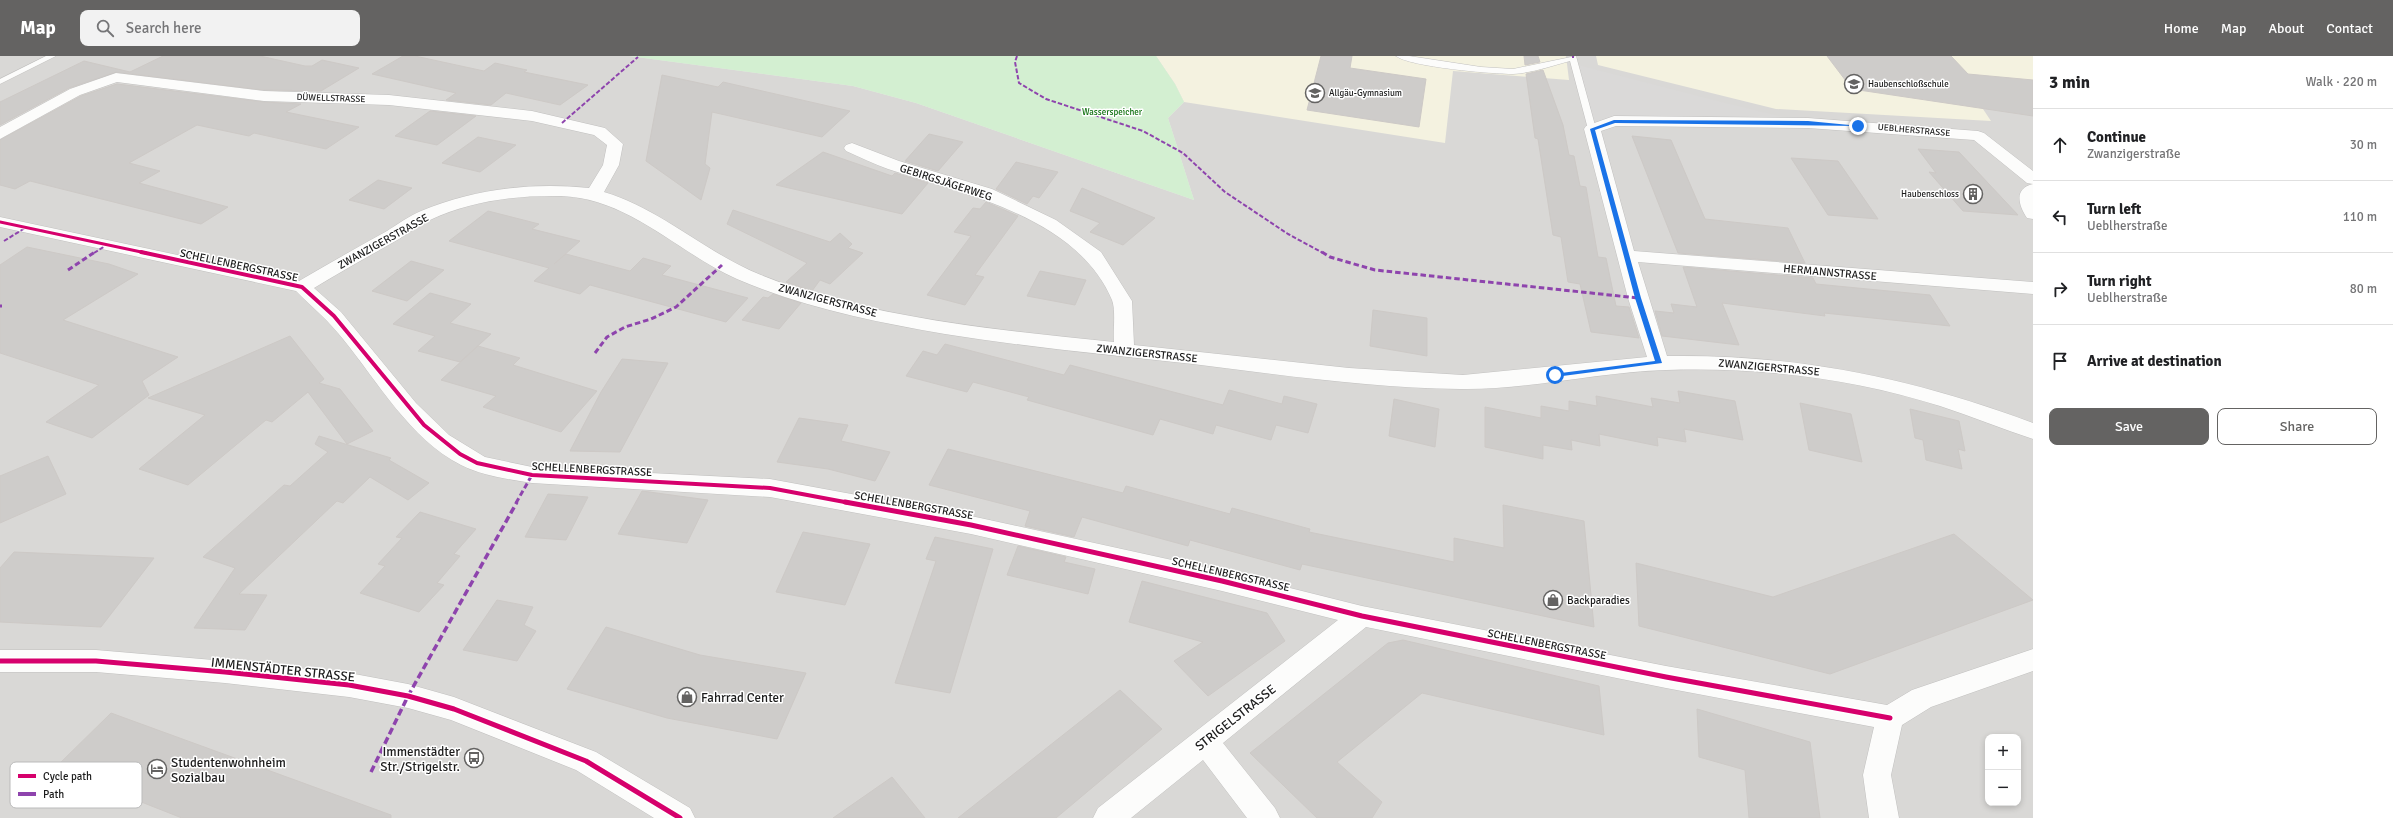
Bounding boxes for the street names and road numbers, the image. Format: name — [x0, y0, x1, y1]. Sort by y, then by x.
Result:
street label: DÜWELLSTRASSE — [296, 91, 366, 105]
street label: UEBLHERSTRASSE — [1877, 122, 1951, 139]
street label: GEBIRGSJÄGERWEG — [898, 160, 994, 204]
street label: ZWANZIGERSTRASSE — [336, 211, 431, 272]
street label: SCHELLENBERGSTRASSE — [178, 247, 299, 284]
street label: HERMANNSTRASSE — [1783, 262, 1877, 283]
street label: ZWANZIGERSTRASSE — [777, 281, 879, 320]
street label: ZWANZIGERSTRASSE — [1096, 342, 1198, 365]
street label: ZWANZIGERSTRASSE — [1718, 357, 1820, 378]
street label: SCHELLENBERGSTRASSE — [531, 460, 653, 479]
street label: SCHELLENBERGSTRASSE — [853, 489, 974, 522]
street label: SCHELLENBERGSTRASSE — [1171, 555, 1291, 594]
street label: SCHELLENBERGSTRASSE — [1486, 627, 1607, 662]
street label: IMMENSTÄDTER STRASSE — [210, 653, 356, 686]
street label: STRIGELSTRASSE — [1192, 681, 1279, 754]

